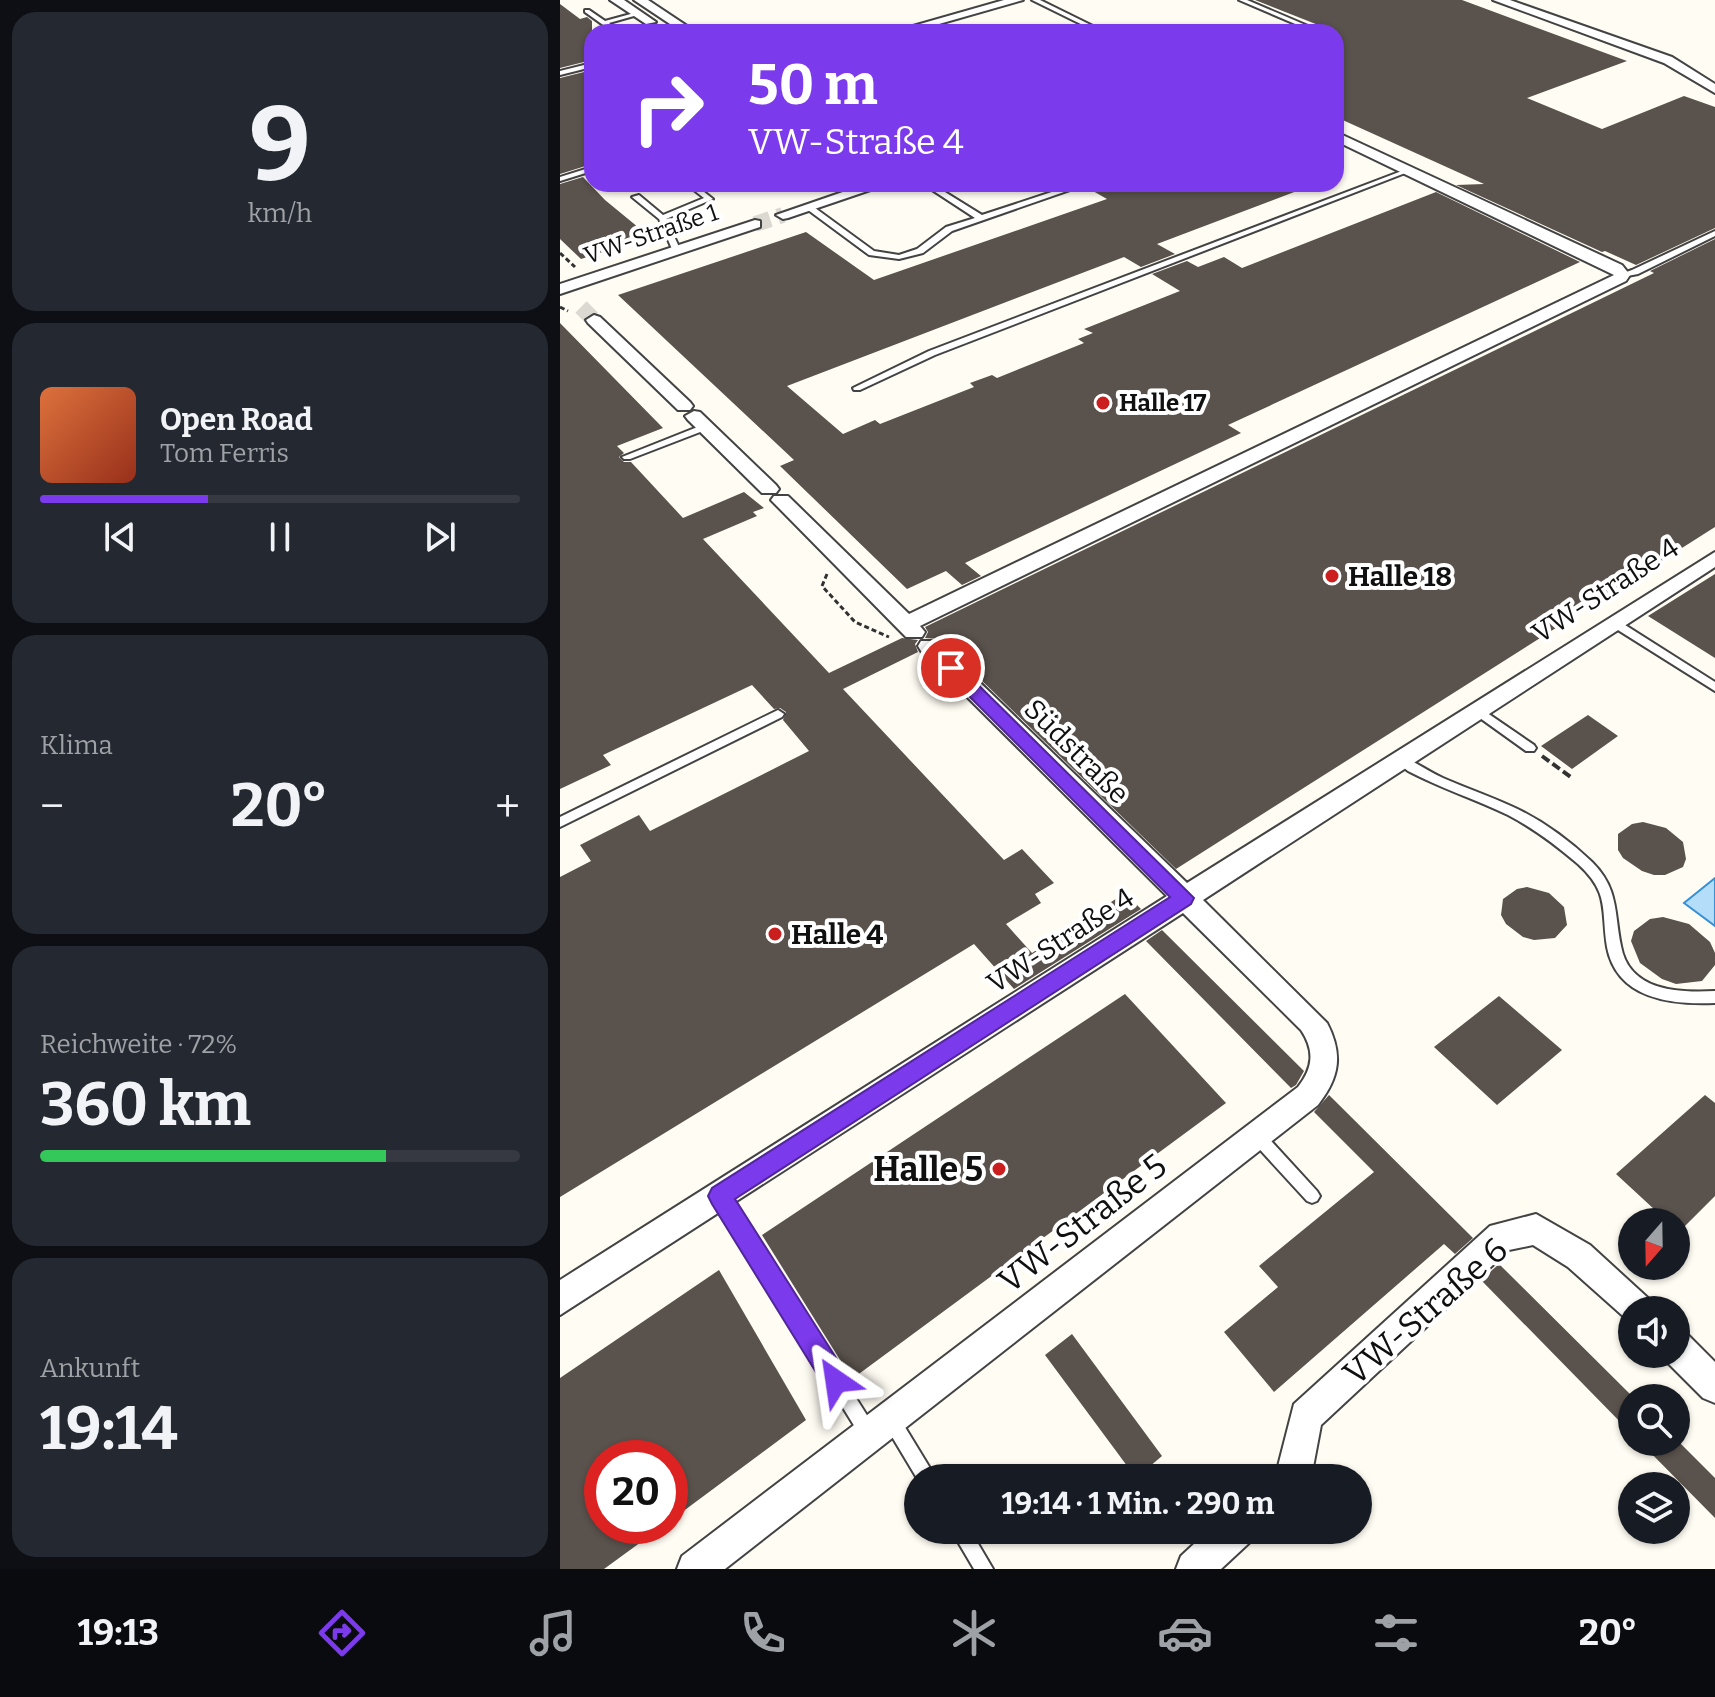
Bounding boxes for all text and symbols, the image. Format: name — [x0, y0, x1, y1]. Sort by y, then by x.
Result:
text: 50 m — [748, 52, 878, 119]
icon: right — [616, 56, 720, 160]
text: 9 — [249, 83, 311, 208]
text: VW-Straße 4 — [748, 120, 964, 164]
text: km/h — [248, 198, 312, 229]
street label: VW-Straße 1 — [580, 198, 722, 270]
place label: Halle 17 — [1119, 389, 1207, 417]
marker: Halle 17 — [1094, 394, 1112, 412]
text: Open Road — [160, 402, 313, 438]
text: Tom Ferris — [160, 438, 289, 469]
icon: previous — [98, 515, 142, 559]
icon: pause — [258, 515, 302, 559]
icon: next — [418, 515, 462, 559]
street label: VW-Straße 4 — [1526, 531, 1685, 650]
place label: Halle 18 — [1348, 560, 1452, 593]
marker: Halle 18 — [1323, 567, 1341, 585]
pin — [917, 634, 985, 702]
icon: arrive — [929, 646, 973, 690]
street label: Südstraße — [1018, 692, 1136, 810]
text: Klima — [40, 730, 113, 761]
text: 20° — [231, 770, 328, 842]
text: − — [40, 780, 64, 833]
text: + — [495, 780, 520, 833]
street label: VW-Straße 4 — [981, 881, 1140, 1000]
place label: Halle 4 — [791, 918, 883, 951]
marker: Halle 4 — [766, 925, 784, 943]
text: Reichweite · 72% — [40, 1029, 237, 1060]
text: 360 km — [40, 1069, 251, 1141]
street label: VW-Straße 5 — [990, 1145, 1175, 1302]
place label: Halle 5 — [873, 1149, 983, 1190]
marker: Halle 5 — [990, 1160, 1008, 1178]
north arrow — [1618, 1208, 1690, 1280]
map controls — [1618, 1208, 1690, 1544]
street label: VW-Straße 6 — [1335, 1229, 1516, 1394]
button: sound — [1618, 1296, 1690, 1368]
position arrow — [794, 1339, 878, 1423]
text: Ankunft — [40, 1353, 140, 1384]
button: search — [1618, 1384, 1690, 1456]
text: 19:14 — [40, 1393, 178, 1465]
speed limit sign: 20 — [584, 1440, 688, 1544]
button: layers — [1618, 1472, 1690, 1544]
text: 19:14 · 1 Min. · 290 m — [1002, 1486, 1274, 1522]
icon: directions — [314, 1605, 370, 1661]
icon: music — [525, 1605, 581, 1661]
icon: phone — [735, 1605, 791, 1661]
icon: climate — [946, 1605, 1002, 1661]
icon: car — [1157, 1605, 1213, 1661]
icon: filters — [1368, 1605, 1424, 1661]
text: 19:13 — [77, 1611, 159, 1655]
text: 20° — [1579, 1611, 1638, 1655]

